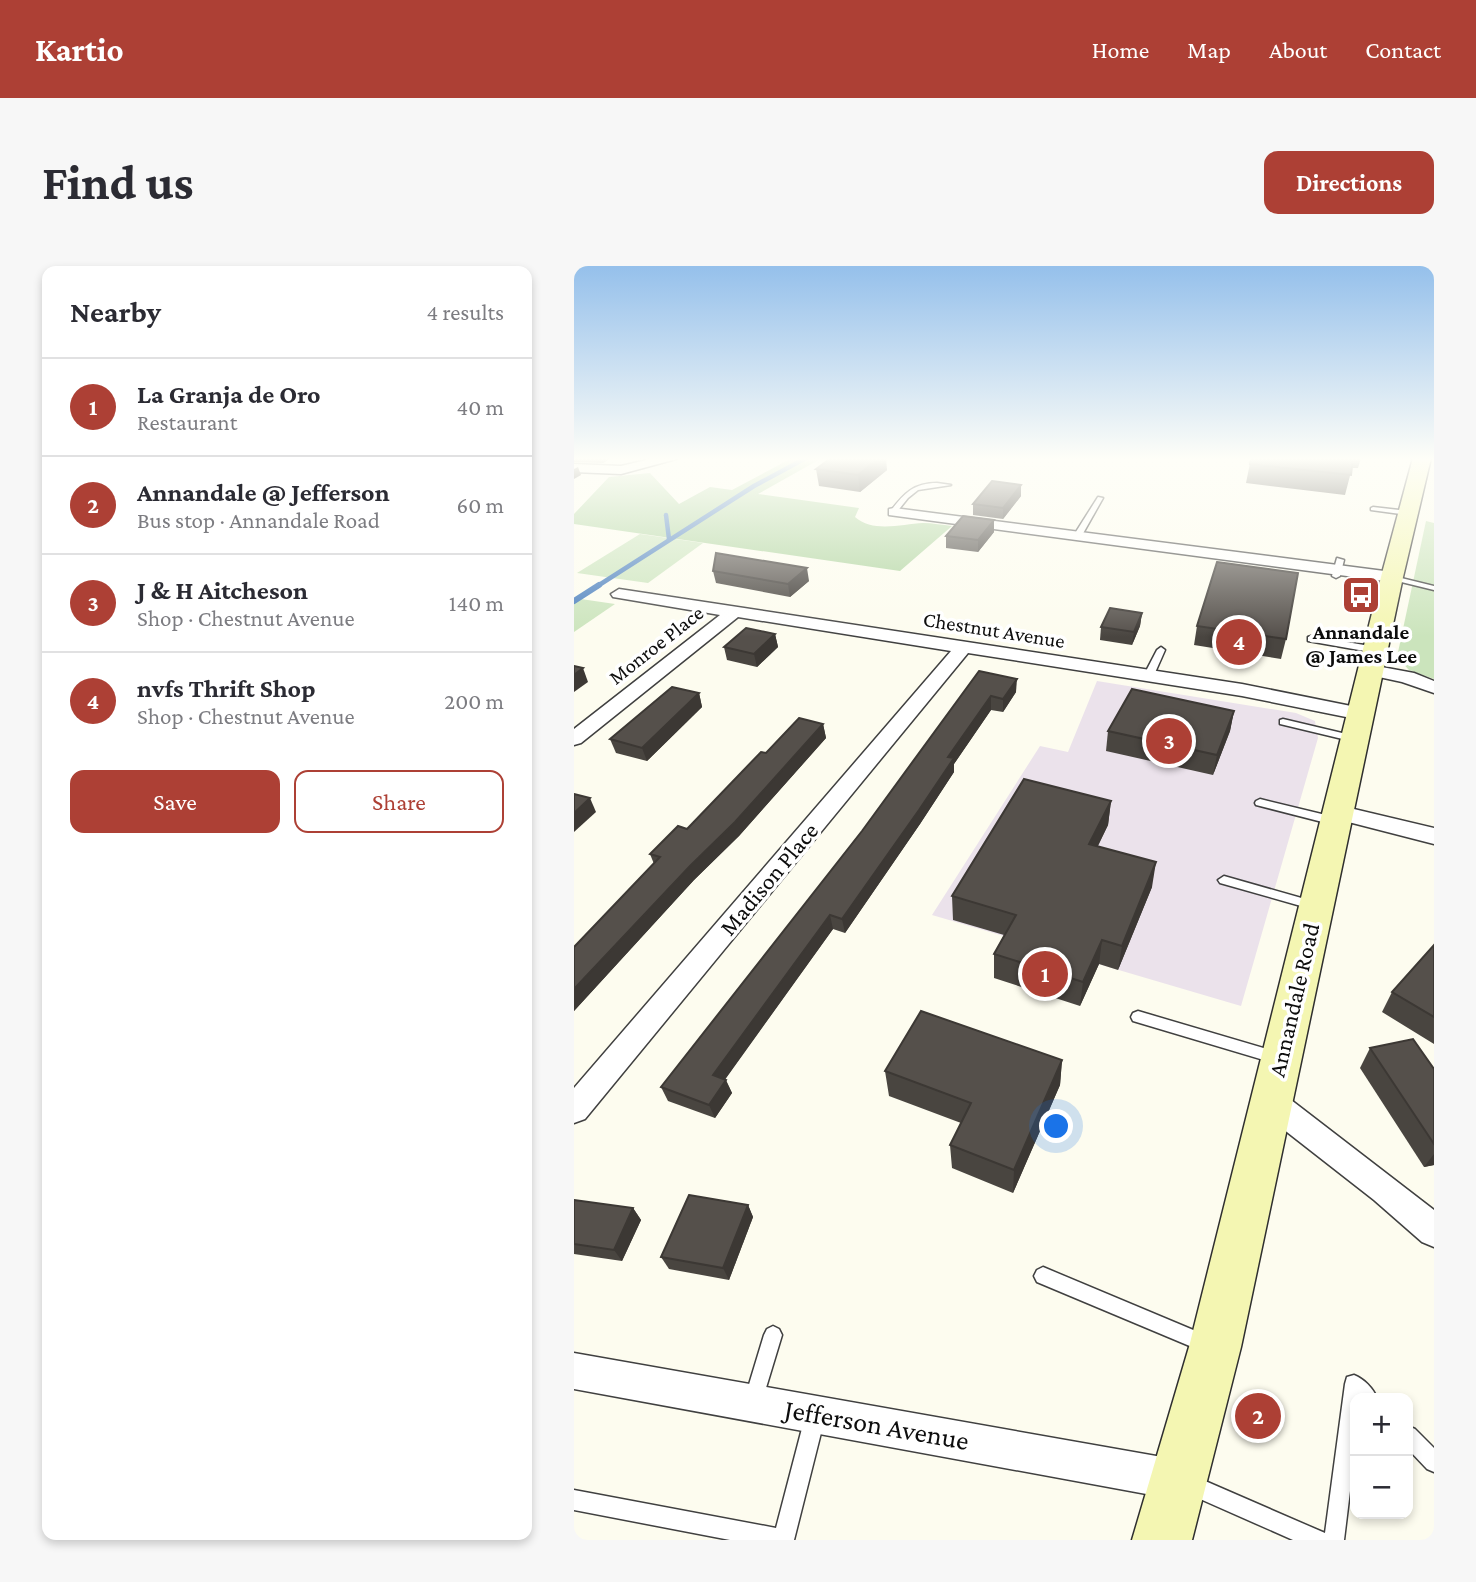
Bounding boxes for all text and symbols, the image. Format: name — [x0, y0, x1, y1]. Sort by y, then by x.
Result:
text: Kartio — [35, 31, 124, 68]
text: Home — [1092, 36, 1149, 63]
text: Map — [1187, 36, 1231, 63]
text: About — [1269, 36, 1327, 63]
text: Contact — [1365, 36, 1441, 63]
button: Directions — [1264, 151, 1434, 214]
text: Find us — [42, 155, 194, 210]
text: Nearby — [70, 295, 161, 328]
text: 4 results — [426, 299, 504, 325]
text: La Granja de Oro — [137, 380, 320, 409]
text: 1 — [89, 394, 97, 420]
text: 40 m — [456, 394, 504, 420]
text: Restaurant — [137, 409, 237, 435]
text: Annandale @ Jefferson — [137, 478, 390, 507]
text: 2 — [87, 492, 99, 518]
text: 60 m — [457, 492, 504, 518]
text: Bus stop · Annandale Road — [137, 507, 380, 533]
bus stop icon: Annandale @ James Lee — [1340, 574, 1382, 616]
text: J & H Aitcheson — [137, 576, 308, 605]
text: 3 — [87, 590, 99, 616]
text: 140 m — [449, 590, 504, 616]
street label: Monroe Place — [604, 601, 708, 689]
text: Shop · Chestnut Avenue — [137, 605, 355, 631]
street label: Chestnut Avenue — [921, 607, 1067, 653]
pin: 4 — [1216, 616, 1262, 668]
place label: Annandale @ James Lee — [1305, 620, 1417, 668]
text: nvfs Thrift Shop — [137, 674, 315, 703]
text: 4 — [87, 688, 99, 714]
text: 200 m — [444, 688, 504, 714]
text: Shop · Chestnut Avenue — [137, 703, 355, 729]
pin: 3 — [1146, 715, 1192, 767]
button: Save — [70, 770, 280, 833]
button: Share — [294, 770, 504, 833]
street label: Madison Place — [714, 817, 823, 940]
street label: Annandale Road — [1263, 920, 1324, 1079]
pin: 1 — [1022, 948, 1068, 1000]
your location — [1039, 1109, 1073, 1143]
pin: 2 — [1235, 1390, 1281, 1442]
street label: Jefferson Avenue — [779, 1392, 972, 1456]
map controls — [1350, 1393, 1413, 1519]
button: + — [1350, 1393, 1413, 1456]
button: − — [1350, 1456, 1413, 1519]

